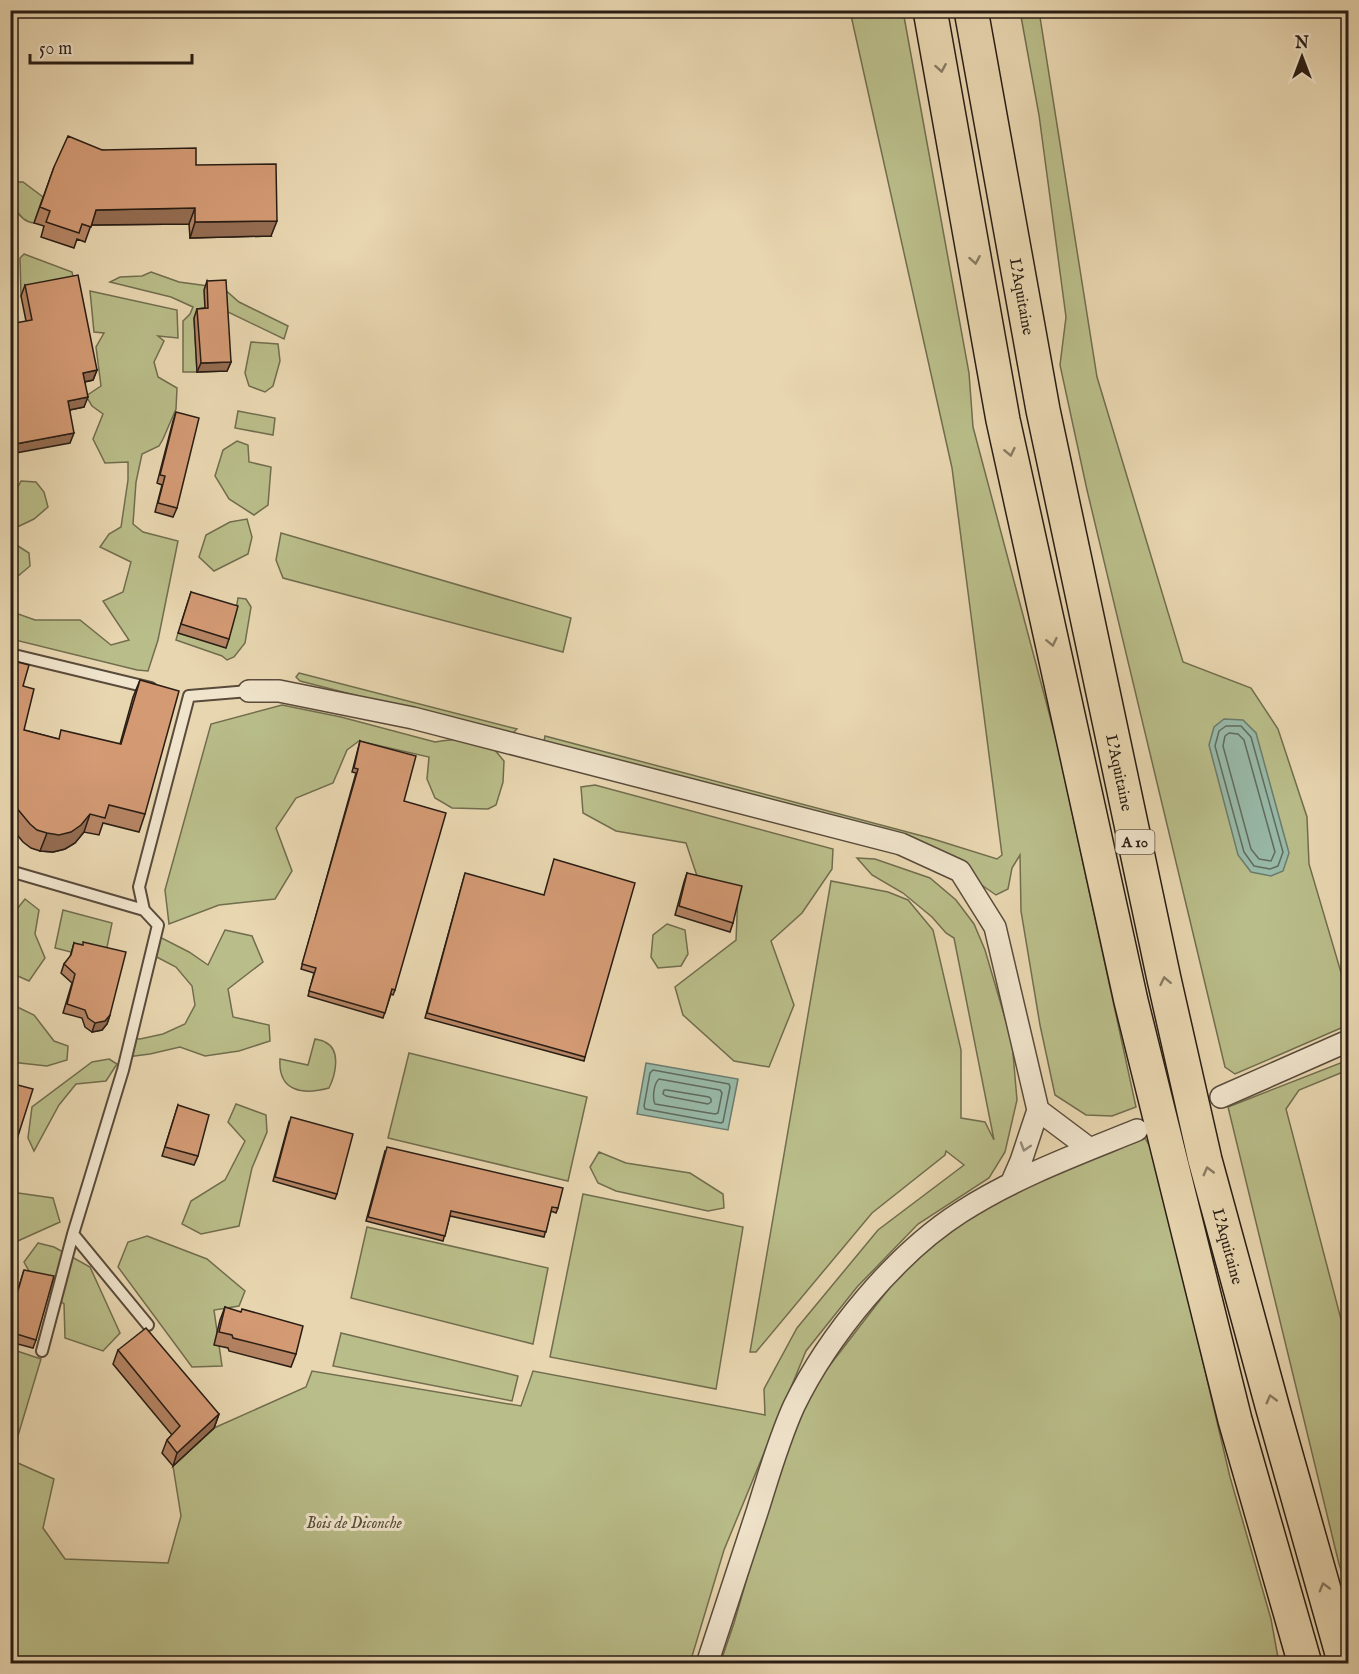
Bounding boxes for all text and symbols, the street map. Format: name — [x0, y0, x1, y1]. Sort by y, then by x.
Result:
scale bar — [30, 27, 192, 65]
north arrow — [1272, 27, 1332, 87]
text: N — [1294, 34, 1309, 54]
text: 50 m — [39, 38, 72, 61]
one-way arrow — [934, 63, 947, 73]
one-way arrow — [968, 255, 981, 265]
street label: L'Aquitaine — [1004, 257, 1037, 337]
one-way arrow — [1003, 447, 1016, 457]
one-way arrow — [1045, 637, 1058, 647]
street label: L'Aquitaine — [1100, 733, 1136, 813]
road number: A 10 — [1116, 830, 1154, 854]
one-way arrow — [1159, 976, 1172, 986]
one-way arrow — [1020, 1141, 1032, 1152]
one-way arrow — [1203, 1166, 1216, 1176]
street label: L'Aquitaine — [1207, 1206, 1246, 1287]
one-way arrow — [1265, 1394, 1278, 1404]
park label: Bois de Diconche — [306, 1514, 402, 1534]
one-way arrow — [1319, 1582, 1331, 1593]

